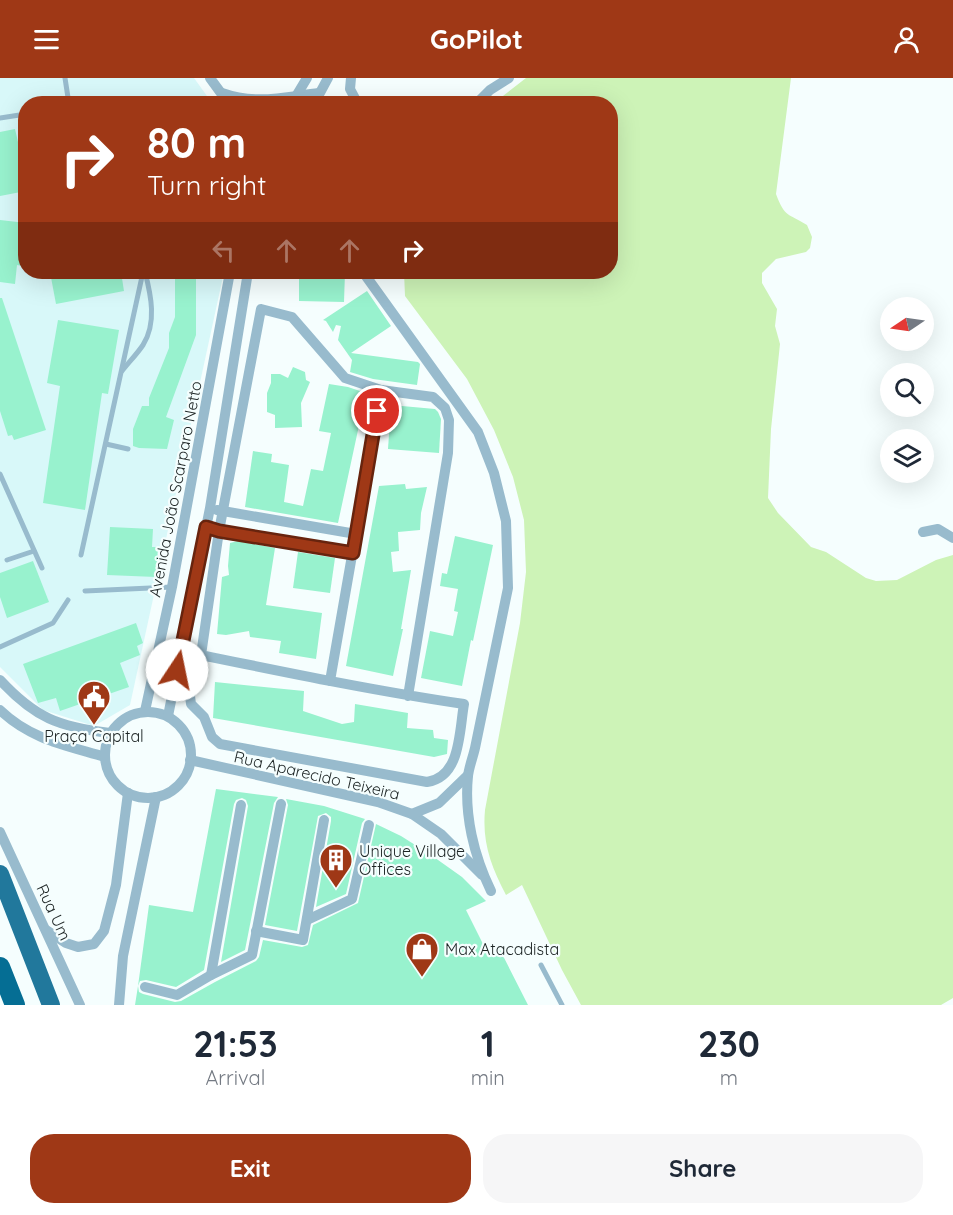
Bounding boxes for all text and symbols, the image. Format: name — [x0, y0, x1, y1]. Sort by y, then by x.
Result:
text: GoPilot — [430, 22, 523, 56]
icon: menu — [30, 23, 63, 56]
icon: person — [890, 23, 923, 56]
text: 80 m — [147, 116, 246, 169]
icon: right — [48, 120, 126, 198]
text: Turn right — [147, 168, 266, 202]
icon: left — [207, 234, 240, 267]
icon: ahead — [270, 234, 303, 267]
icon: ahead — [333, 234, 366, 267]
icon: right — [396, 234, 429, 267]
north arrow — [880, 297, 934, 351]
map controls — [880, 297, 934, 483]
button: search — [880, 363, 934, 417]
street label: Avenida João Scarparo Netto — [144, 379, 206, 599]
pin — [351, 385, 402, 436]
icon: arrive — [360, 394, 393, 427]
button: layers — [880, 429, 934, 483]
position arrow — [145, 638, 209, 702]
public building icon: Praça Capital — [76, 679, 112, 726]
place label: Praça Capital — [44, 726, 144, 746]
street label: Rua Aparecido Teixeira — [232, 746, 402, 804]
place label: Unique Village Offices — [359, 841, 465, 879]
building icon: Unique Village Offices — [318, 842, 354, 889]
street label: Rua Um — [32, 881, 76, 943]
shop icon: Max Atacadista — [404, 931, 440, 978]
place label: Max Atacadista — [445, 939, 559, 959]
text: 21:53 — [193, 1021, 278, 1066]
text: 1 — [481, 1021, 495, 1066]
text: 230 — [698, 1021, 760, 1066]
text: Arrival — [205, 1065, 265, 1090]
text: min — [471, 1065, 505, 1090]
text: m — [720, 1065, 738, 1090]
button: Exit — [30, 1134, 471, 1203]
button: Share — [483, 1134, 923, 1203]

